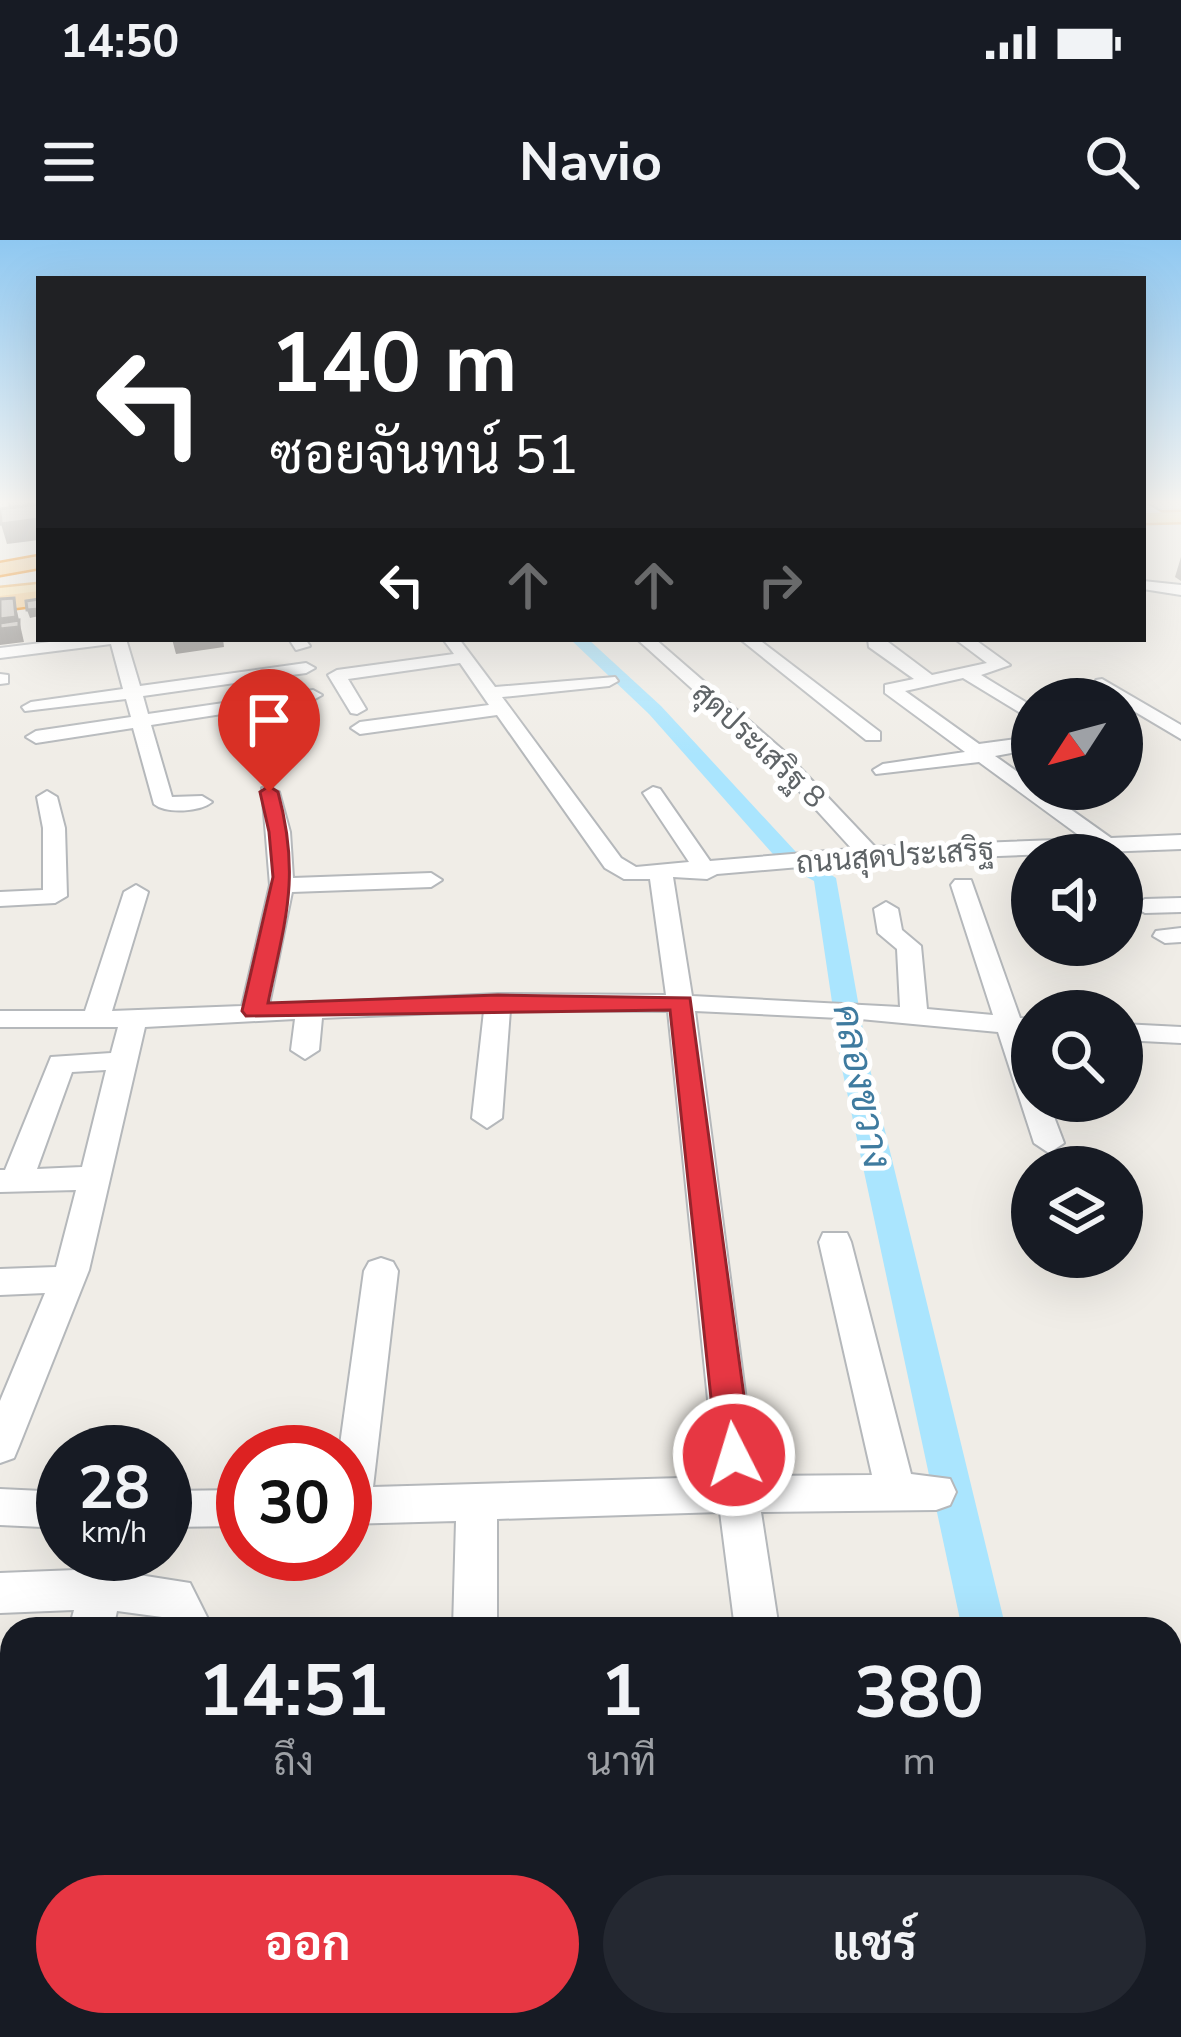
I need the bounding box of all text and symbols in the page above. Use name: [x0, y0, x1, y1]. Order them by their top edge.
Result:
text: 14:50: [60, 12, 179, 73]
text: Navio: [519, 125, 662, 199]
icon: menu: [36, 129, 102, 195]
icon: search: [1079, 129, 1145, 195]
text: 140 m: [270, 306, 518, 421]
icon: left: [72, 324, 228, 480]
text: ซอยจันทน์ 51: [270, 418, 579, 492]
icon: left: [369, 552, 435, 618]
icon: ahead: [495, 552, 561, 618]
icon: ahead: [621, 552, 687, 618]
icon: right: [747, 552, 813, 618]
pin: [218, 669, 320, 792]
street label: สุดประเสริฐ 8: [683, 673, 834, 818]
north arrow: [1011, 678, 1143, 810]
map controls: [1011, 678, 1143, 1278]
icon: arrive: [236, 687, 302, 753]
street label: ถนนสุดประเสริฐ: [795, 829, 995, 884]
button: sound: [1011, 834, 1143, 966]
button: search: [1011, 990, 1143, 1122]
water label: คลองขวาง: [820, 1000, 903, 1173]
button: layers: [1011, 1146, 1143, 1278]
position arrow: [671, 1392, 797, 1518]
speed limit sign: 30: [216, 1425, 372, 1581]
text: 28: [78, 1447, 150, 1529]
text: km/h: [81, 1512, 147, 1553]
text: 14:51: [198, 1642, 389, 1740]
text: 1: [600, 1642, 643, 1740]
text: 380: [854, 1644, 984, 1742]
text: m: [902, 1735, 936, 1788]
text: ถึง: [273, 1736, 314, 1789]
text: นาที: [587, 1736, 656, 1789]
button: ออก: [36, 1875, 579, 2013]
button: แชร์: [603, 1875, 1146, 2013]

